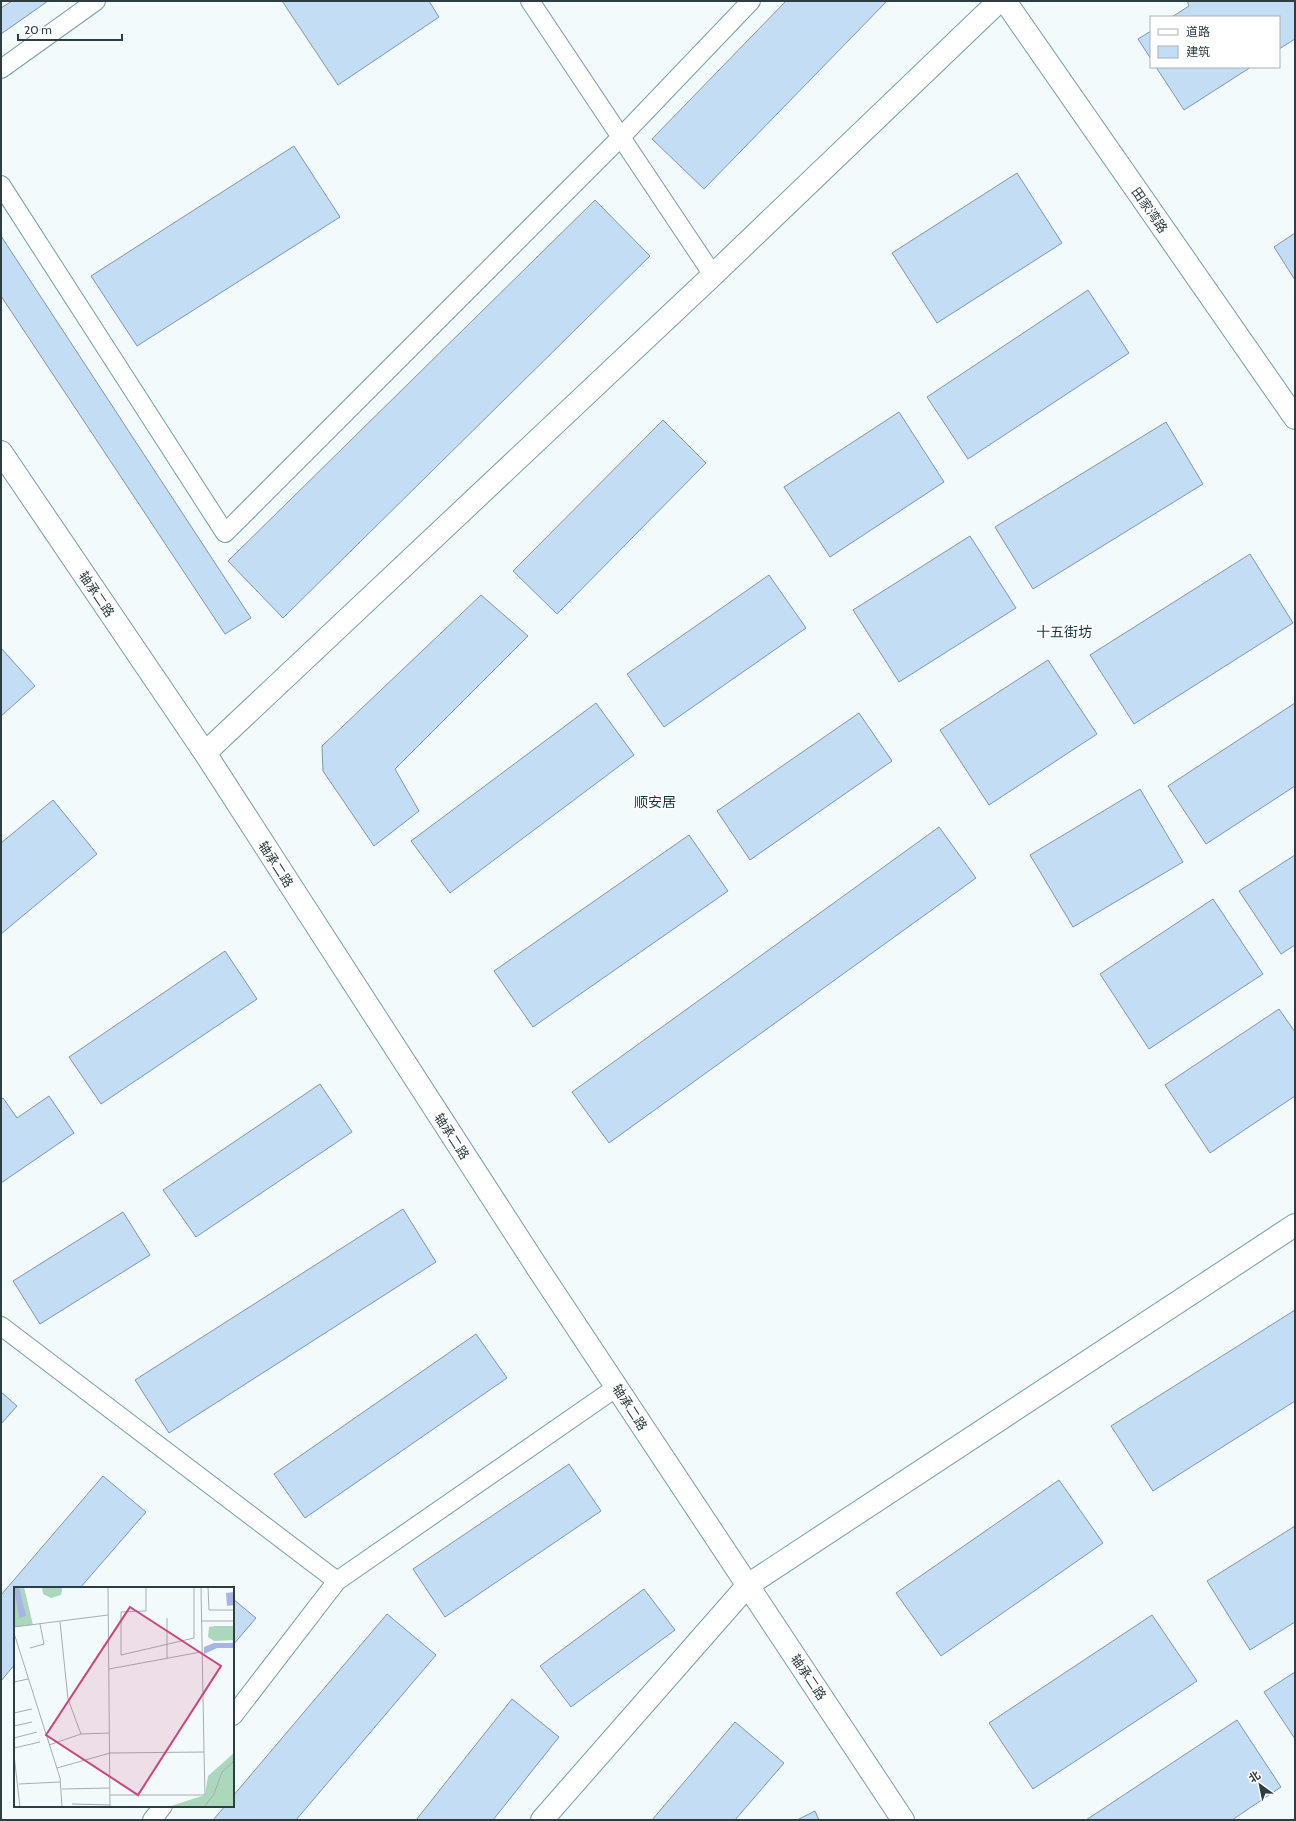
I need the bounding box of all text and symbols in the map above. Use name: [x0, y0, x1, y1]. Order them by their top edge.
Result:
scale bar: [18, 16, 122, 42]
legend: [1150, 16, 1280, 68]
text: 20 m: [24, 22, 52, 37]
text: 道路: [1186, 24, 1210, 39]
text: 建筑: [1186, 44, 1210, 59]
street label: 田家湾路: [1129, 184, 1171, 236]
street label: 轴承二路: [76, 568, 118, 620]
district label: 十五街坊: [1036, 623, 1092, 641]
district label: 顺安居: [634, 793, 676, 811]
street label: 轴承二路: [255, 838, 297, 890]
street label: 轴承二路: [431, 1110, 473, 1162]
street label: 轴承二路: [609, 1381, 651, 1433]
inset map: [14, 1587, 234, 1807]
street label: 轴承二路: [788, 1651, 830, 1703]
north arrow: [1240, 1765, 1280, 1805]
text: 北: [1246, 1768, 1263, 1785]

